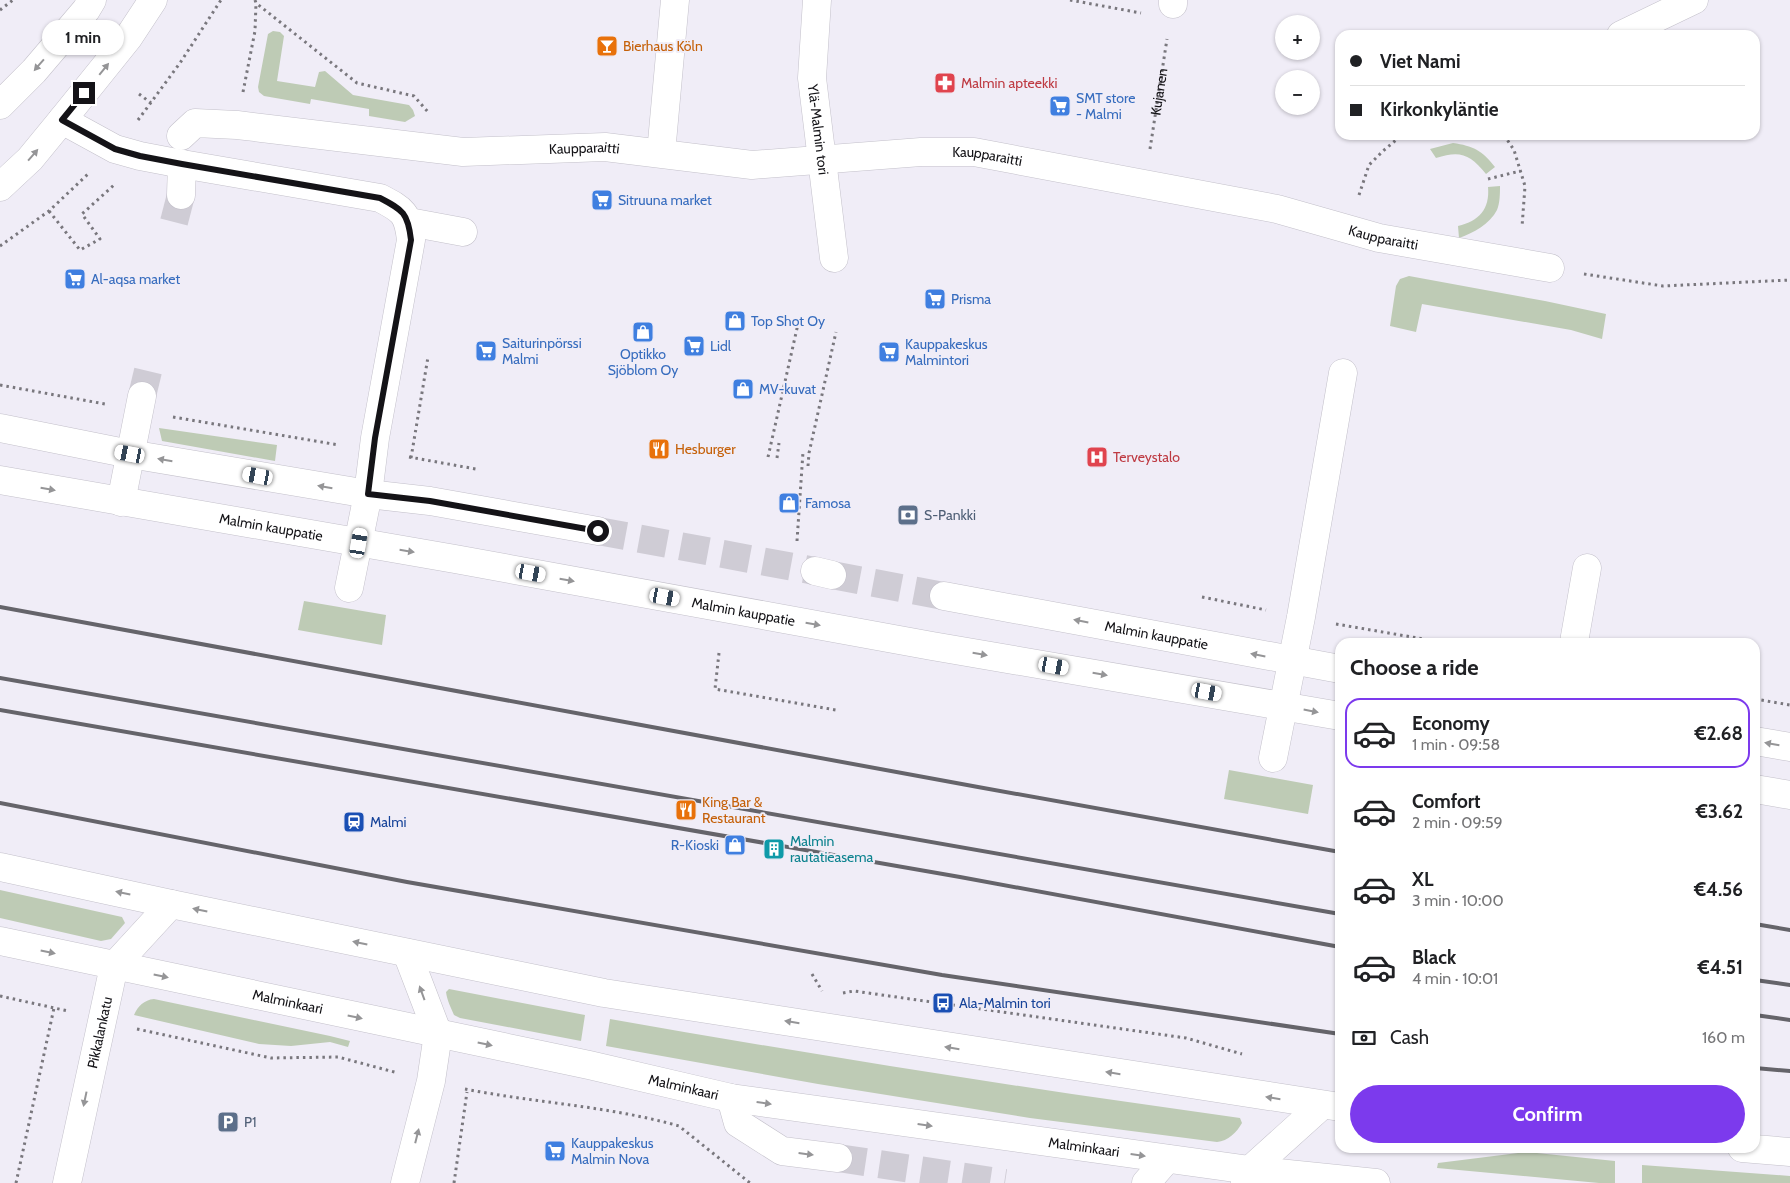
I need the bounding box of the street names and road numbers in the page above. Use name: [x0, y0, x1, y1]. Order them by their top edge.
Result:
street label: Kujanen: [1146, 67, 1171, 117]
street label: Ylä-Malmin tori: [804, 82, 833, 176]
street label: Kaupparaitti: [548, 138, 621, 158]
street label: Kaupparaitti: [952, 143, 1024, 170]
street label: Kaupparaitti: [1347, 221, 1420, 254]
street label: Malmin kauppatie: [218, 509, 324, 545]
street label: Malmin kauppatie: [690, 593, 797, 630]
street label: Malmin kauppatie: [1103, 617, 1210, 654]
street label: Malminkaari: [251, 985, 325, 1018]
street label: Pikkalankatu: [83, 995, 116, 1070]
street label: Malminkaari: [647, 1070, 720, 1104]
street label: Malminkaari: [1047, 1133, 1121, 1161]

